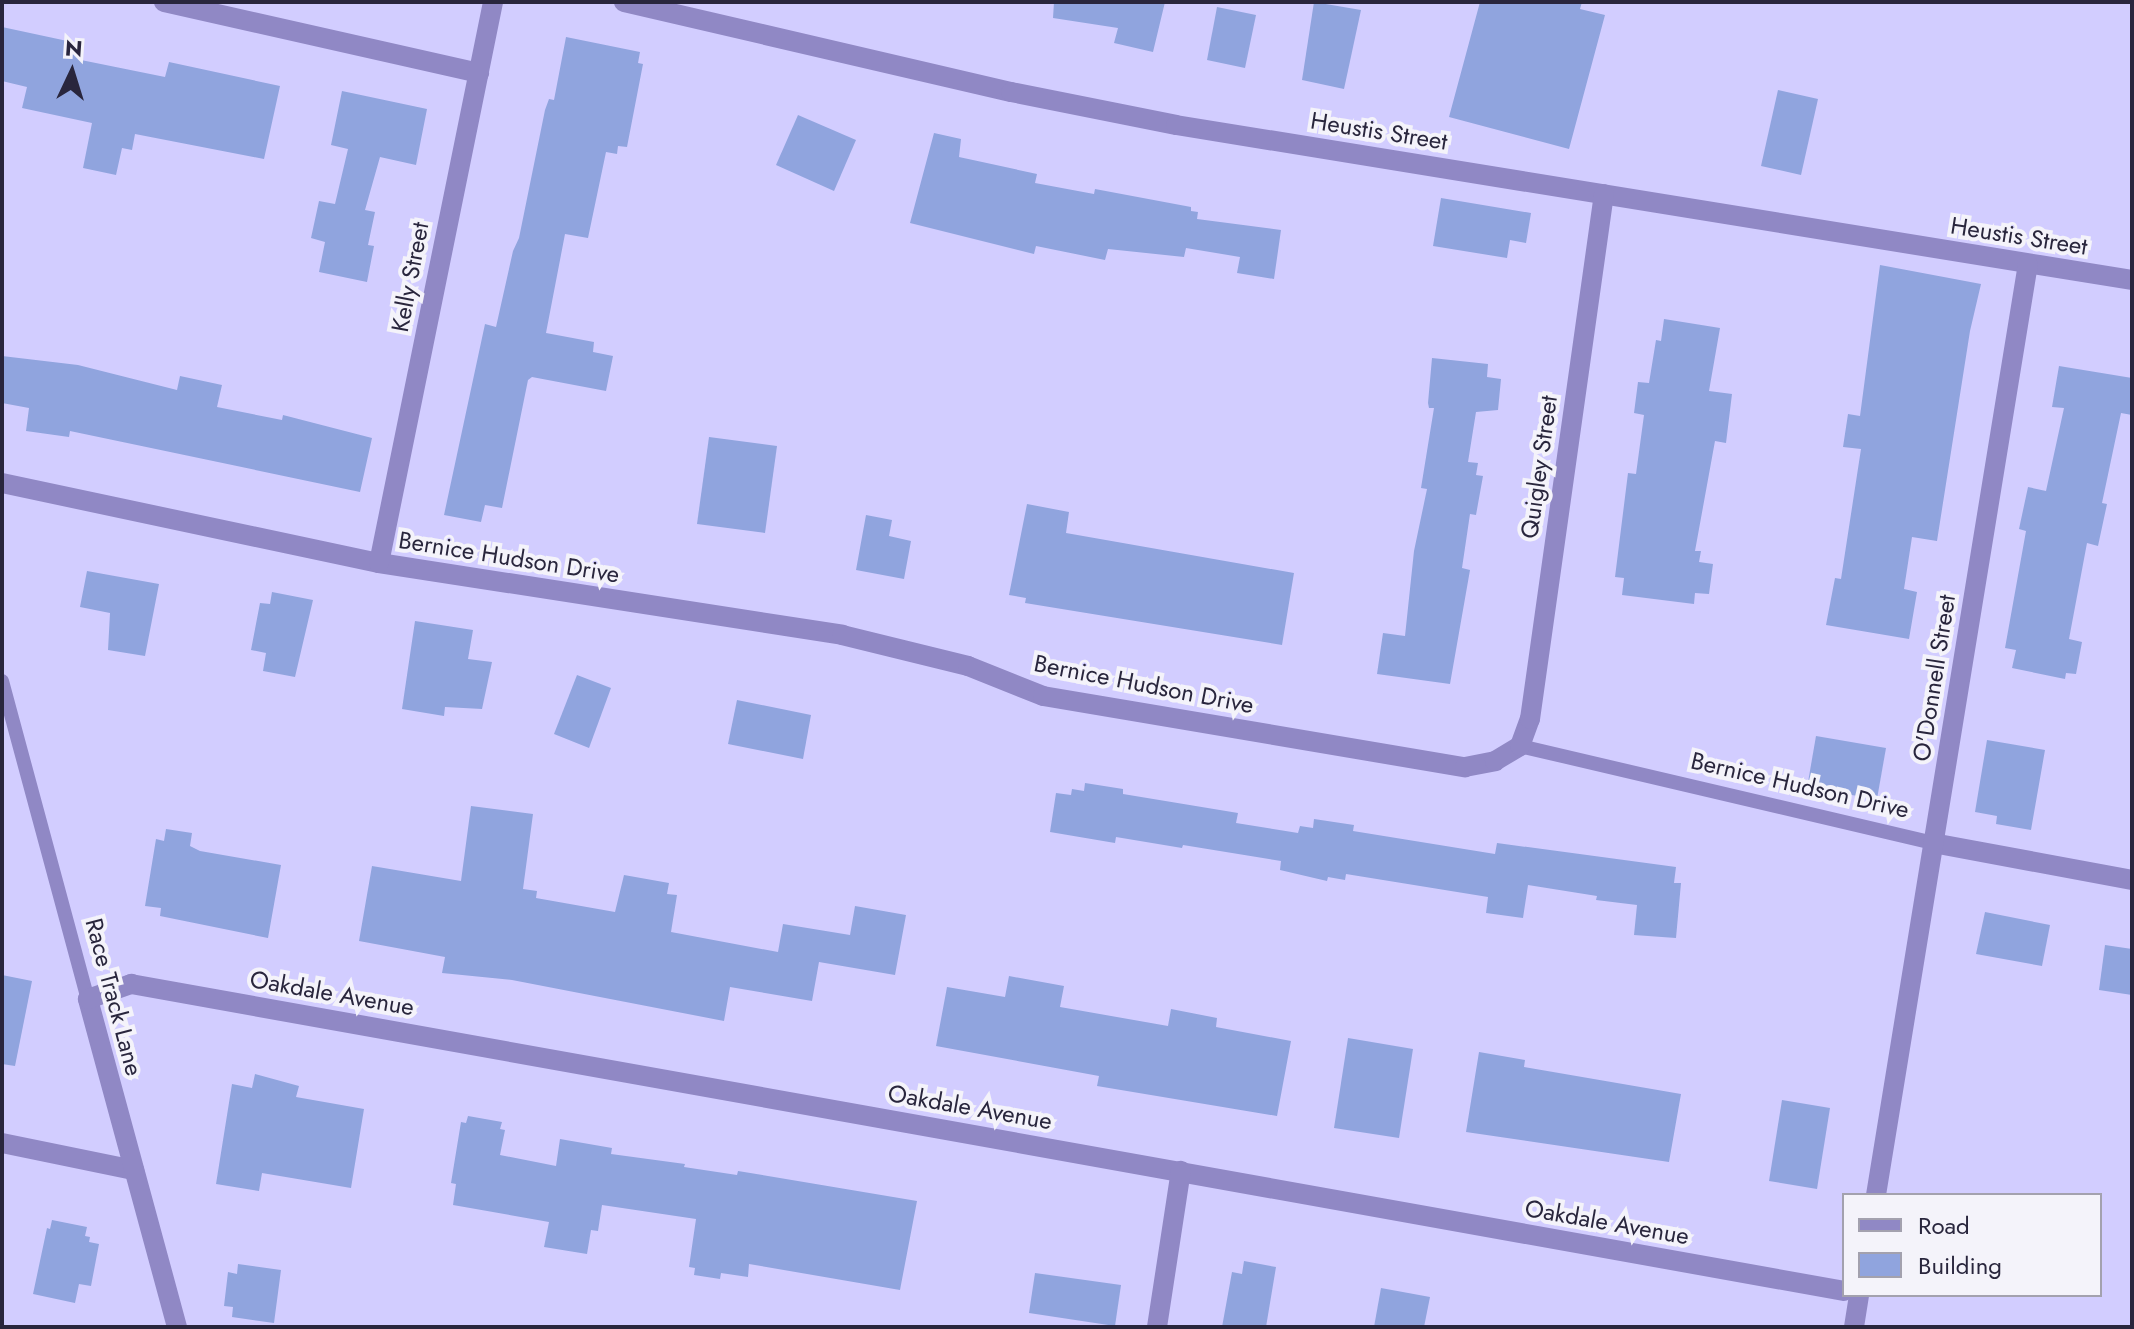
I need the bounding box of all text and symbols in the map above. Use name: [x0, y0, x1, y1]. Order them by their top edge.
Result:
text: N: [64, 31, 84, 65]
north arrow: [32, 32, 112, 112]
street label: Heustis Street: [1309, 106, 1449, 156]
street label: Heustis Street: [1949, 211, 2089, 261]
street label: Kelly Street: [385, 220, 435, 334]
street label: Quigley Street: [1515, 394, 1563, 540]
street label: Bernice Hudson Drive: [397, 525, 621, 589]
street label: O'Donnell Street: [1907, 593, 1961, 763]
street label: Bernice Hudson Drive: [1032, 649, 1256, 719]
street label: Bernice Hudson Drive: [1688, 746, 1912, 824]
street label: Race Track Lane: [79, 915, 149, 1079]
street label: Oakdale Avenue: [248, 964, 416, 1022]
street label: Oakdale Avenue: [886, 1078, 1054, 1136]
street label: Oakdale Avenue: [1523, 1193, 1691, 1251]
legend: [1842, 1193, 2102, 1297]
text: Road: [1918, 1208, 1970, 1243]
text: Building: [1918, 1248, 2002, 1283]

